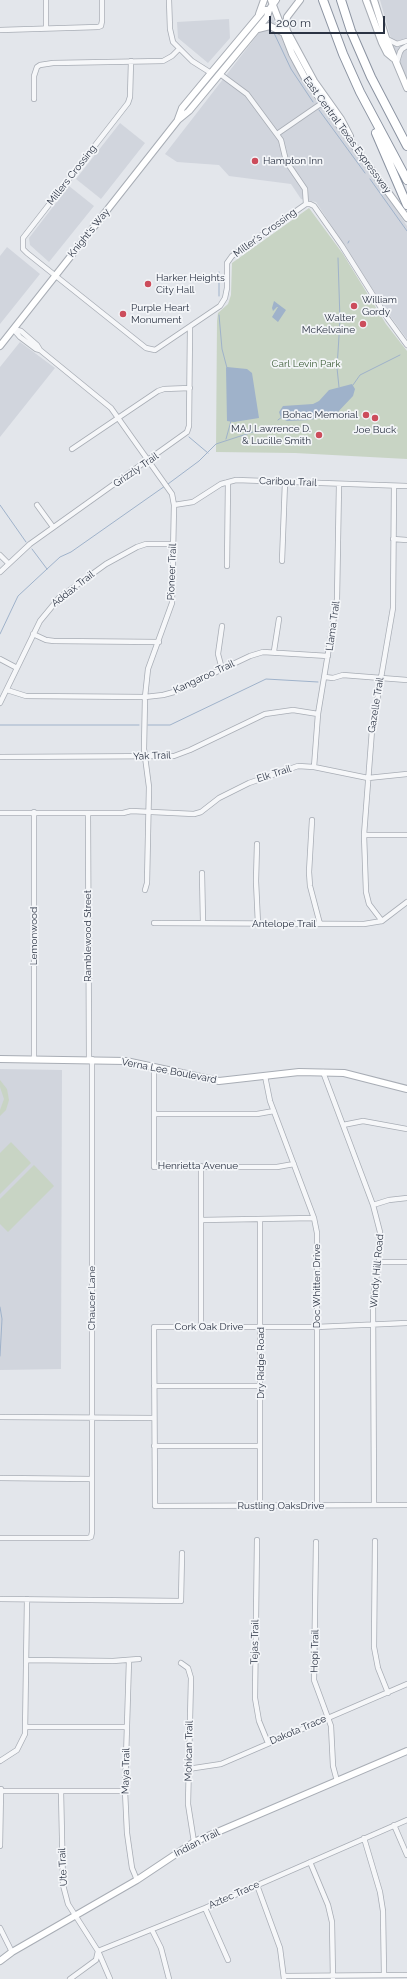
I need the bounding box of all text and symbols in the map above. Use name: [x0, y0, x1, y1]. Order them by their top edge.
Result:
scale bar: [271, 8, 387, 34]
text: 200 m: [276, 16, 311, 30]
street label: East Central Texas Expressway: [301, 74, 393, 196]
street label: Millers Crossing: [45, 142, 99, 208]
place label: Hampton Inn: [263, 155, 323, 167]
marker: Hampton Inn: [250, 156, 260, 166]
street label: Knight's Way: [66, 206, 112, 260]
street label: Miller's Crossing: [231, 206, 299, 260]
place label: Harker Heights City Hall: [156, 272, 225, 296]
marker: Harker Heights City Hall: [143, 279, 153, 289]
place label: William Gordy: [362, 294, 397, 318]
marker: William Gordy: [349, 301, 359, 311]
place label: Purple Heart Monument: [131, 302, 189, 326]
marker: Purple Heart Monument: [118, 309, 128, 319]
place label: Walter McKelvaine: [302, 312, 355, 336]
marker: Walter McKelvaine: [358, 319, 368, 329]
park label: Carl Levin Park: [272, 358, 340, 370]
place label: Bohac Memorial: [283, 409, 358, 421]
marker: Bohac Memorial: [361, 410, 371, 420]
marker: Joe Buck: [370, 413, 380, 423]
place label: MAJ Lawrence D. & Lucille Smith: [231, 423, 311, 446]
place label: Joe Buck: [354, 424, 396, 436]
marker: MAJ Lawrence D. & Lucille Smith: [314, 430, 324, 440]
street label: Grizzly Trail: [111, 450, 161, 490]
street label: Caribou Trail: [259, 475, 317, 489]
street label: Pioneer Trail: [165, 543, 179, 601]
street label: Addax Trail: [49, 569, 97, 609]
street label: Llama Trail: [324, 600, 342, 652]
street label: Kangaroo Trail: [171, 658, 237, 696]
street label: Gazelle Trail: [366, 676, 386, 734]
street label: Yak Trail: [133, 749, 171, 763]
street label: Elk Trail: [255, 763, 293, 785]
street label: Ramblewood Street: [82, 890, 94, 982]
street label: Lemonwood: [28, 907, 40, 965]
street label: Antelope Trail: [252, 918, 316, 930]
street label: Verna Lee Boulevard: [120, 1056, 218, 1086]
street label: Henrietta Avenue: [158, 1160, 238, 1172]
street label: Windy Hill Road: [368, 1234, 386, 1308]
street label: Doc Whitten Drive: [311, 1244, 323, 1328]
street label: Chaucer Lane: [86, 1266, 98, 1330]
street label: Cork Oak Drive: [175, 1321, 243, 1333]
street label: Dry Ridge Road: [255, 1327, 267, 1399]
street label: Rustling OaksDrive: [238, 1500, 324, 1512]
street label: Tejas Trail: [249, 1619, 261, 1665]
street label: Hopi Trail: [309, 1629, 321, 1673]
street label: Dakota Trace: [268, 1713, 328, 1747]
street label: Mohican Trail: [182, 1720, 196, 1782]
street label: Maya Trail: [120, 1748, 132, 1794]
street label: Indian Trail: [172, 1826, 222, 1860]
street label: Ute Trail: [56, 1848, 70, 1886]
street label: Aztec Trace: [207, 1878, 261, 1912]

